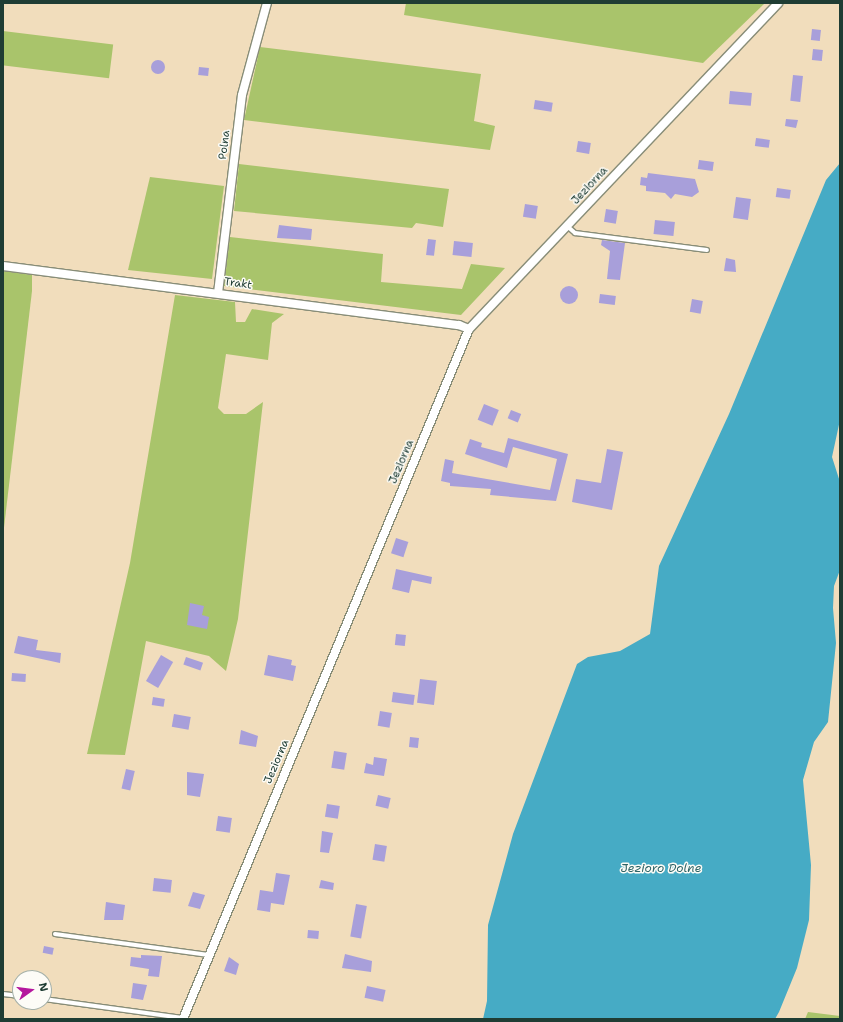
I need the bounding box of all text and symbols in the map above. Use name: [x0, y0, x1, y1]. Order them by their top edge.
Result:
street label: Polna: [217, 130, 233, 160]
street label: Jeziorna: [569, 164, 611, 208]
street label: Trakt: [223, 276, 253, 292]
street label: Jeziorna: [387, 438, 417, 486]
street label: Jeziorna: [262, 738, 292, 786]
water label: Jezioro Dolne: [621, 862, 701, 876]
north arrow: [12, 970, 52, 1010]
text: N: [35, 981, 51, 993]

